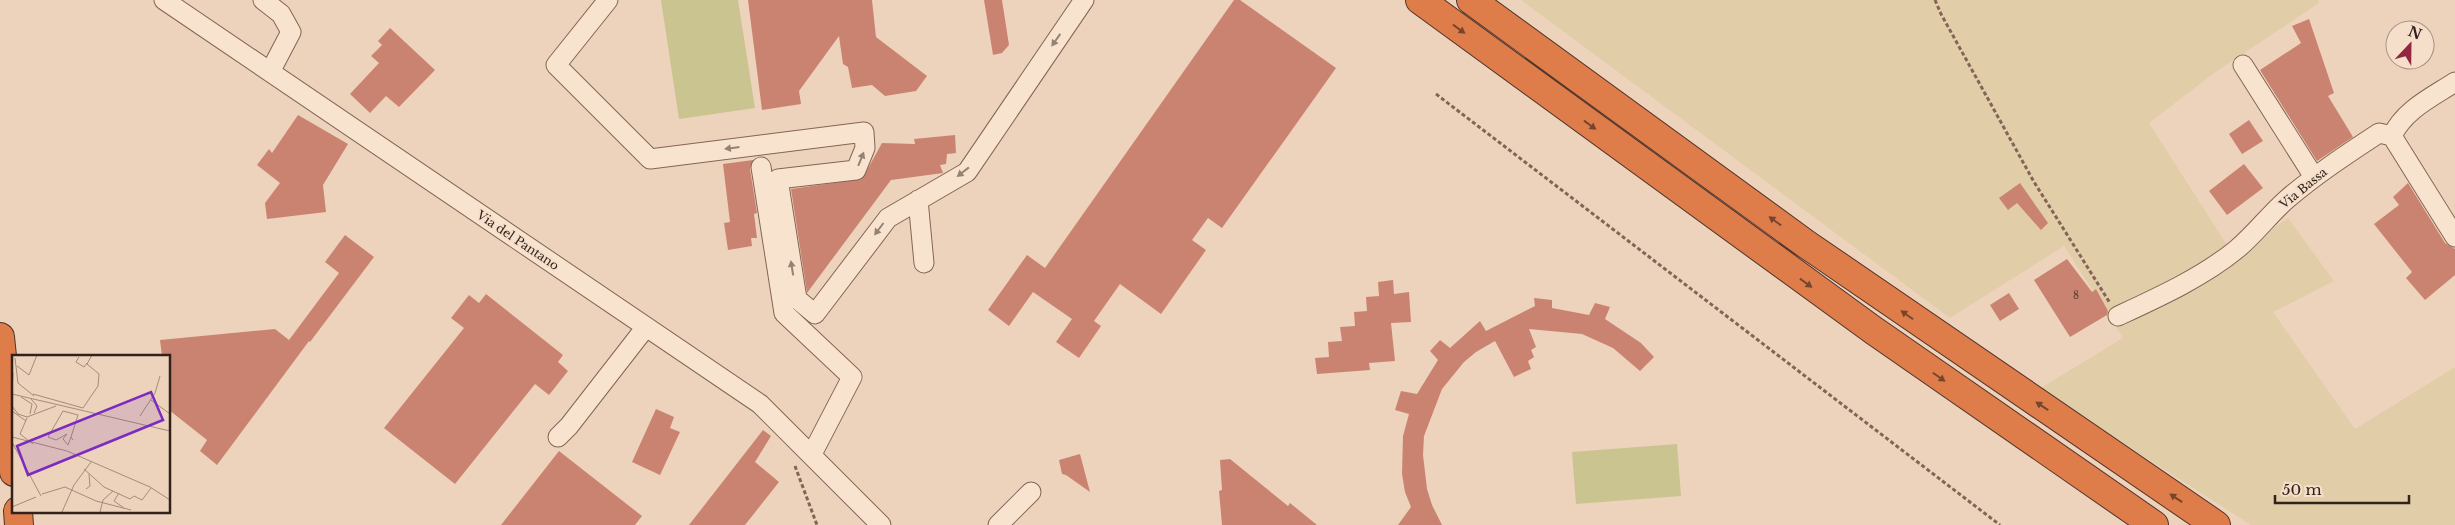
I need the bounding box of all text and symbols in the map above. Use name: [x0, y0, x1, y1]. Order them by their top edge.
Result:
north arrow: [2385, 20, 2435, 70]
text: N: [2405, 22, 2424, 44]
one-way arrow: [1452, 24, 1466, 34]
one-way arrow: [1051, 33, 1061, 47]
one-way arrow: [1583, 120, 1597, 130]
one-way arrow: [723, 144, 739, 152]
one-way arrow: [857, 152, 865, 167]
street label: Via Bassa: [2275, 164, 2330, 212]
one-way arrow: [957, 167, 970, 178]
street label: Via del Pantano: [473, 206, 562, 273]
one-way arrow: [1768, 216, 1781, 226]
one-way arrow: [874, 222, 885, 235]
one-way arrow: [787, 259, 795, 275]
one-way arrow: [1799, 277, 1812, 288]
house number: 8: [2073, 289, 2079, 302]
one-way arrow: [1900, 310, 1914, 320]
inset map: [12, 355, 170, 512]
one-way arrow: [1932, 372, 1946, 382]
one-way arrow: [2035, 401, 2048, 411]
scale bar: [2275, 472, 2409, 504]
text: 50 m: [2282, 480, 2322, 499]
one-way arrow: [2169, 493, 2183, 503]

